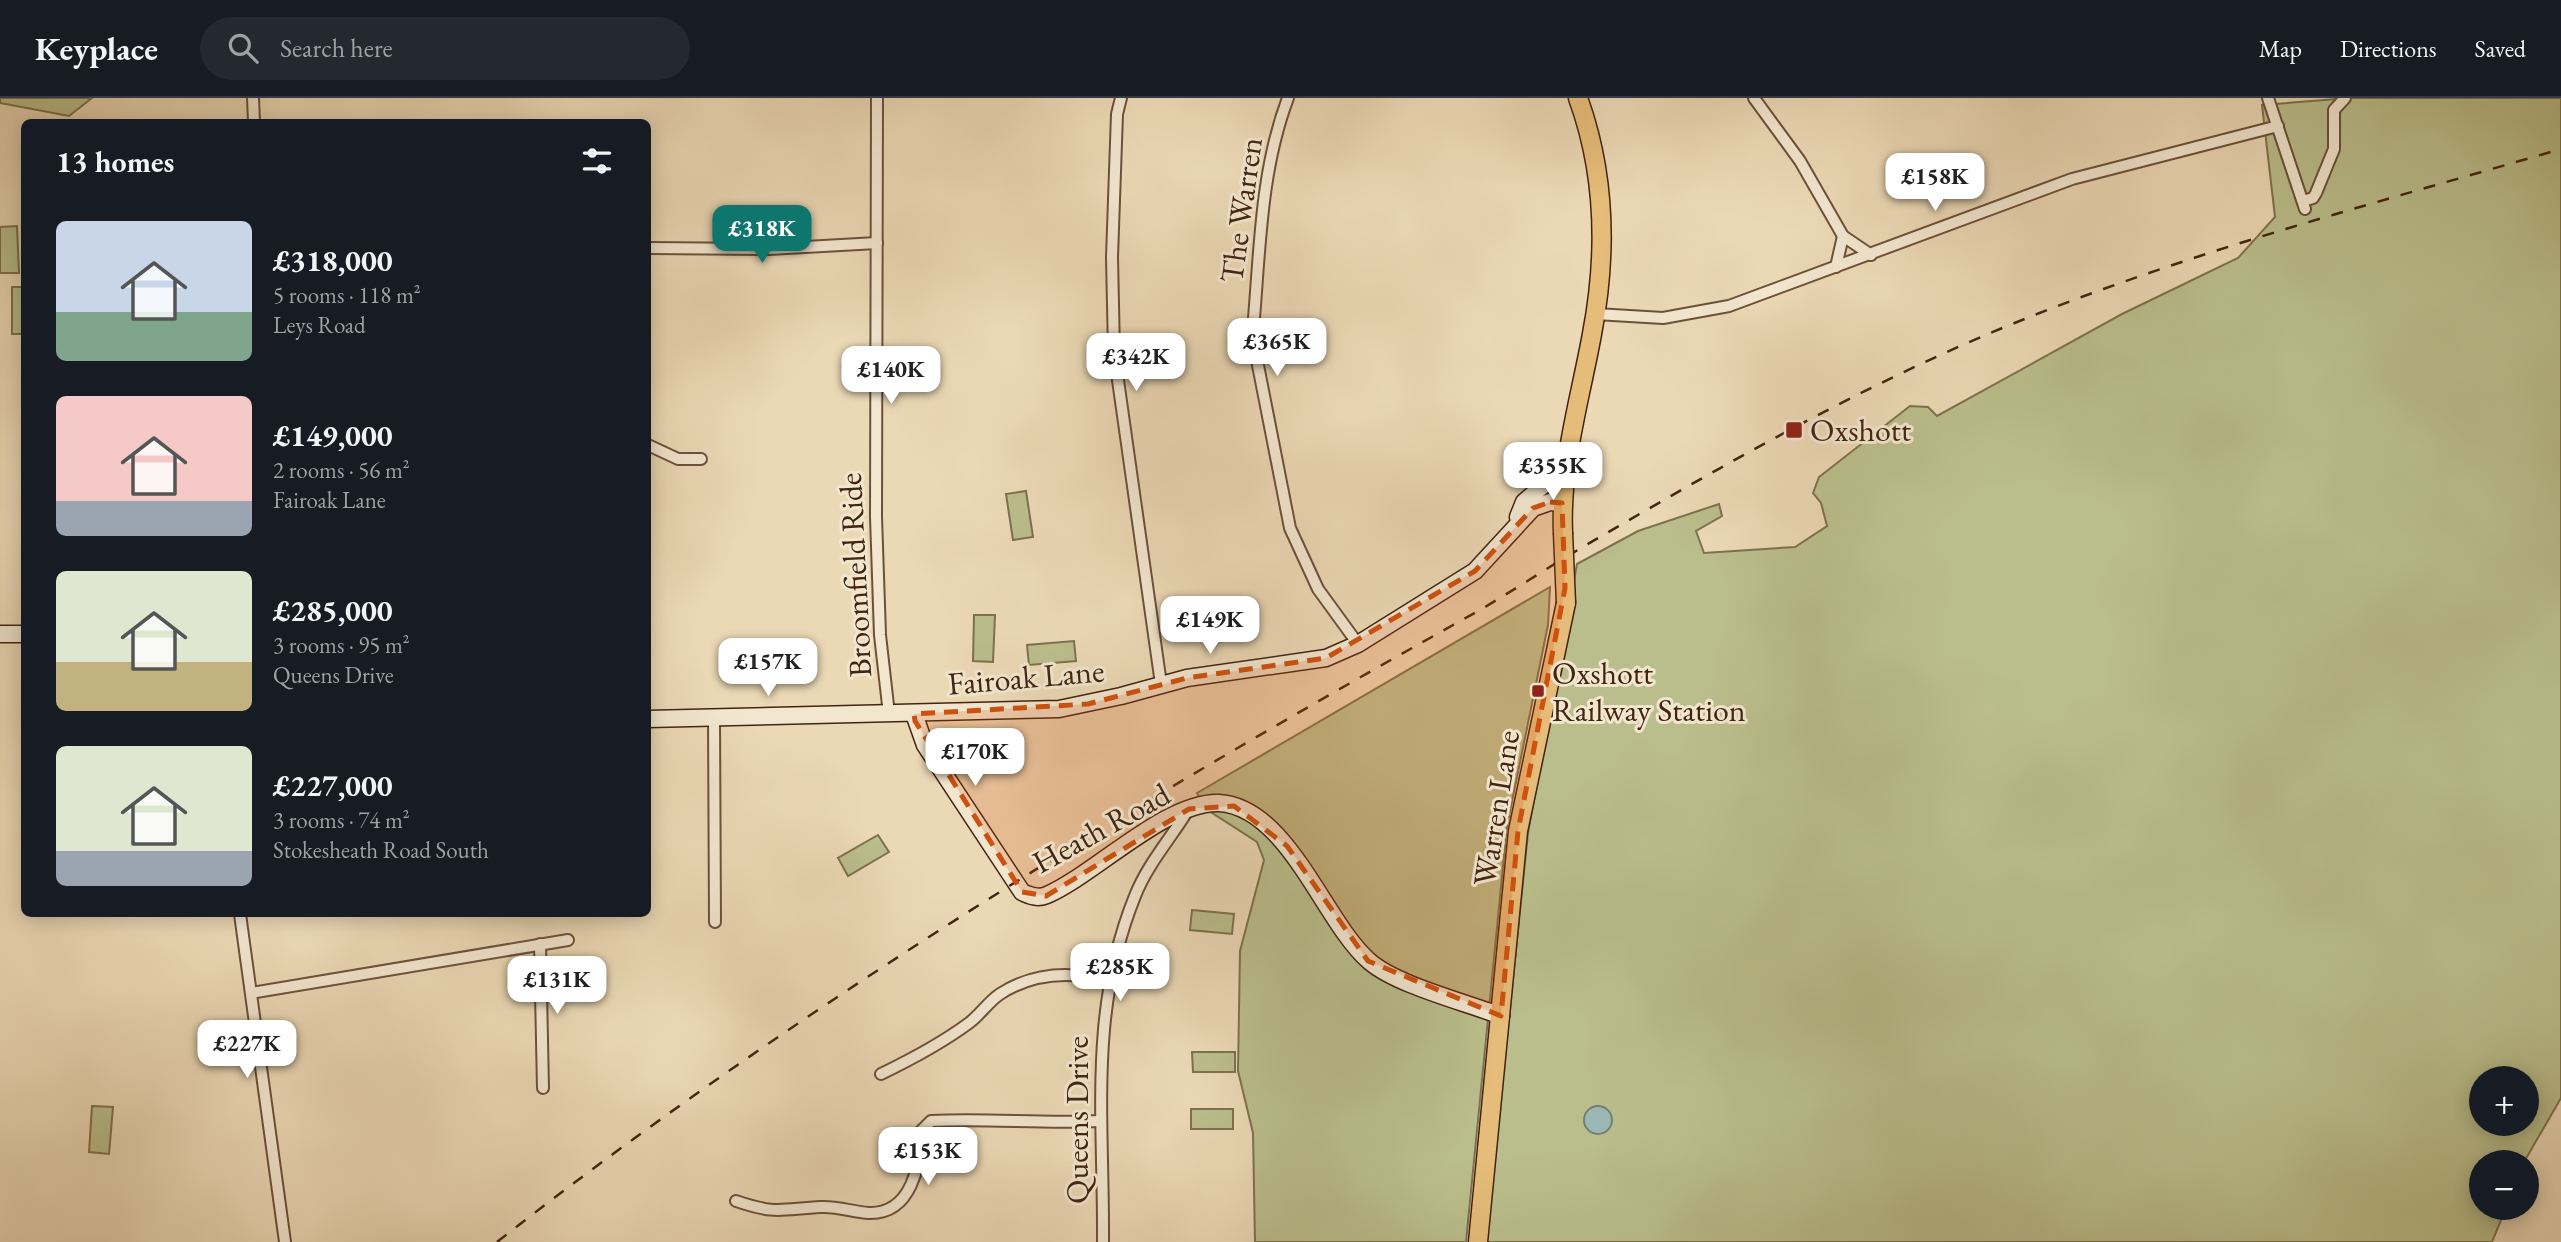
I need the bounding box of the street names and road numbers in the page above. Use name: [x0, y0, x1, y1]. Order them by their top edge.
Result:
street label: The Warren: [1210, 134, 1272, 285]
street label: Broomfield Ride: [829, 472, 881, 678]
street label: Fairoak Lane: [946, 649, 1106, 705]
street label: Warren Lane: [1463, 727, 1529, 889]
street label: Heath Road: [1025, 773, 1178, 883]
street label: Queens Drive: [1056, 1036, 1098, 1204]

